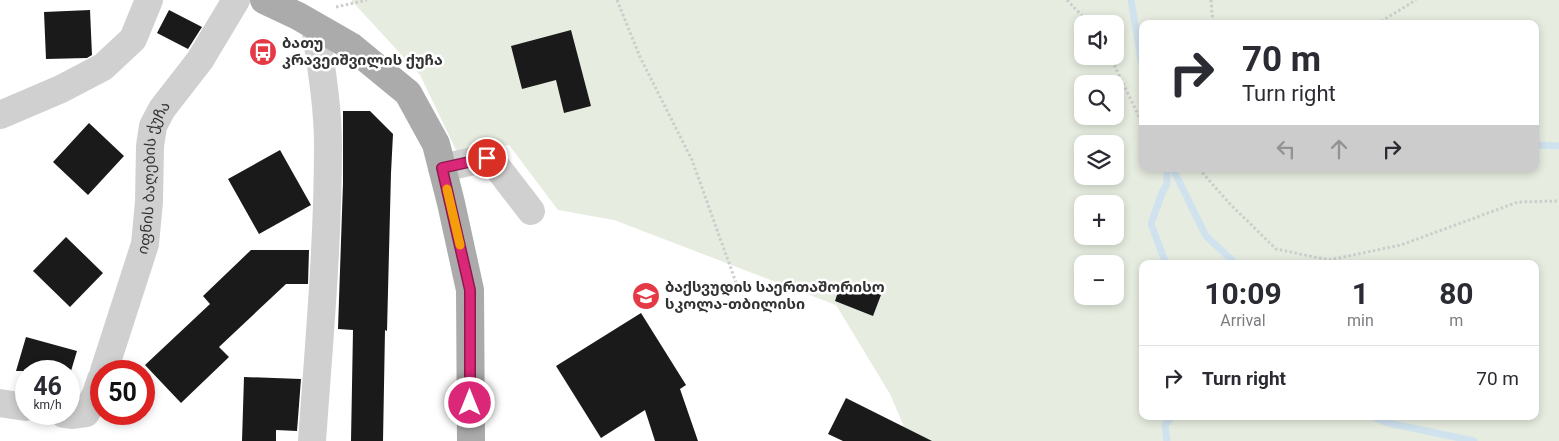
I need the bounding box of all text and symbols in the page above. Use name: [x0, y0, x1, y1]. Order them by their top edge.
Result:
map controls: [1074, 15, 1124, 305]
button: sound: [1074, 15, 1124, 65]
place label: ბათუ კრავეიშვილის ქუჩა: [282, 34, 443, 69]
bus stop icon: ბათუ კრავეიშვილის ქუჩა: [248, 37, 278, 67]
text: 70 m: [1242, 39, 1321, 80]
icon: right: [1159, 40, 1224, 105]
button: search: [1074, 75, 1124, 125]
text: Turn right: [1242, 81, 1336, 106]
street label: იფნის ბაღების ქუჩა: [133, 97, 174, 257]
button: layers: [1074, 135, 1124, 185]
icon: left: [1272, 135, 1300, 163]
icon: ahead: [1325, 135, 1353, 163]
icon: right: [1378, 135, 1406, 163]
pin: [466, 137, 508, 179]
icon: arrive: [473, 144, 501, 172]
button: +: [1074, 195, 1124, 245]
button: −: [1074, 255, 1124, 305]
text: 10:09: [1204, 276, 1282, 311]
text: 1: [1352, 276, 1369, 311]
text: 80: [1439, 276, 1474, 311]
place label: ბაქსვუდის საერთაშორისო სკოლა-თბილისი: [665, 278, 885, 313]
school or university icon: ბაქსვუდის საერთაშორისო სკოლა-თბილისი: [631, 281, 661, 311]
text: Arrival: [1220, 311, 1266, 330]
text: min: [1347, 311, 1374, 330]
text: m: [1449, 311, 1463, 330]
speed limit sign: 50: [90, 360, 155, 425]
icon: right: [1159, 364, 1187, 392]
text: Turn right: [1202, 367, 1286, 390]
text: 70 m: [1476, 367, 1519, 390]
text: 46: [33, 372, 62, 401]
position arrow: [443, 376, 495, 428]
text: km/h: [33, 398, 62, 412]

